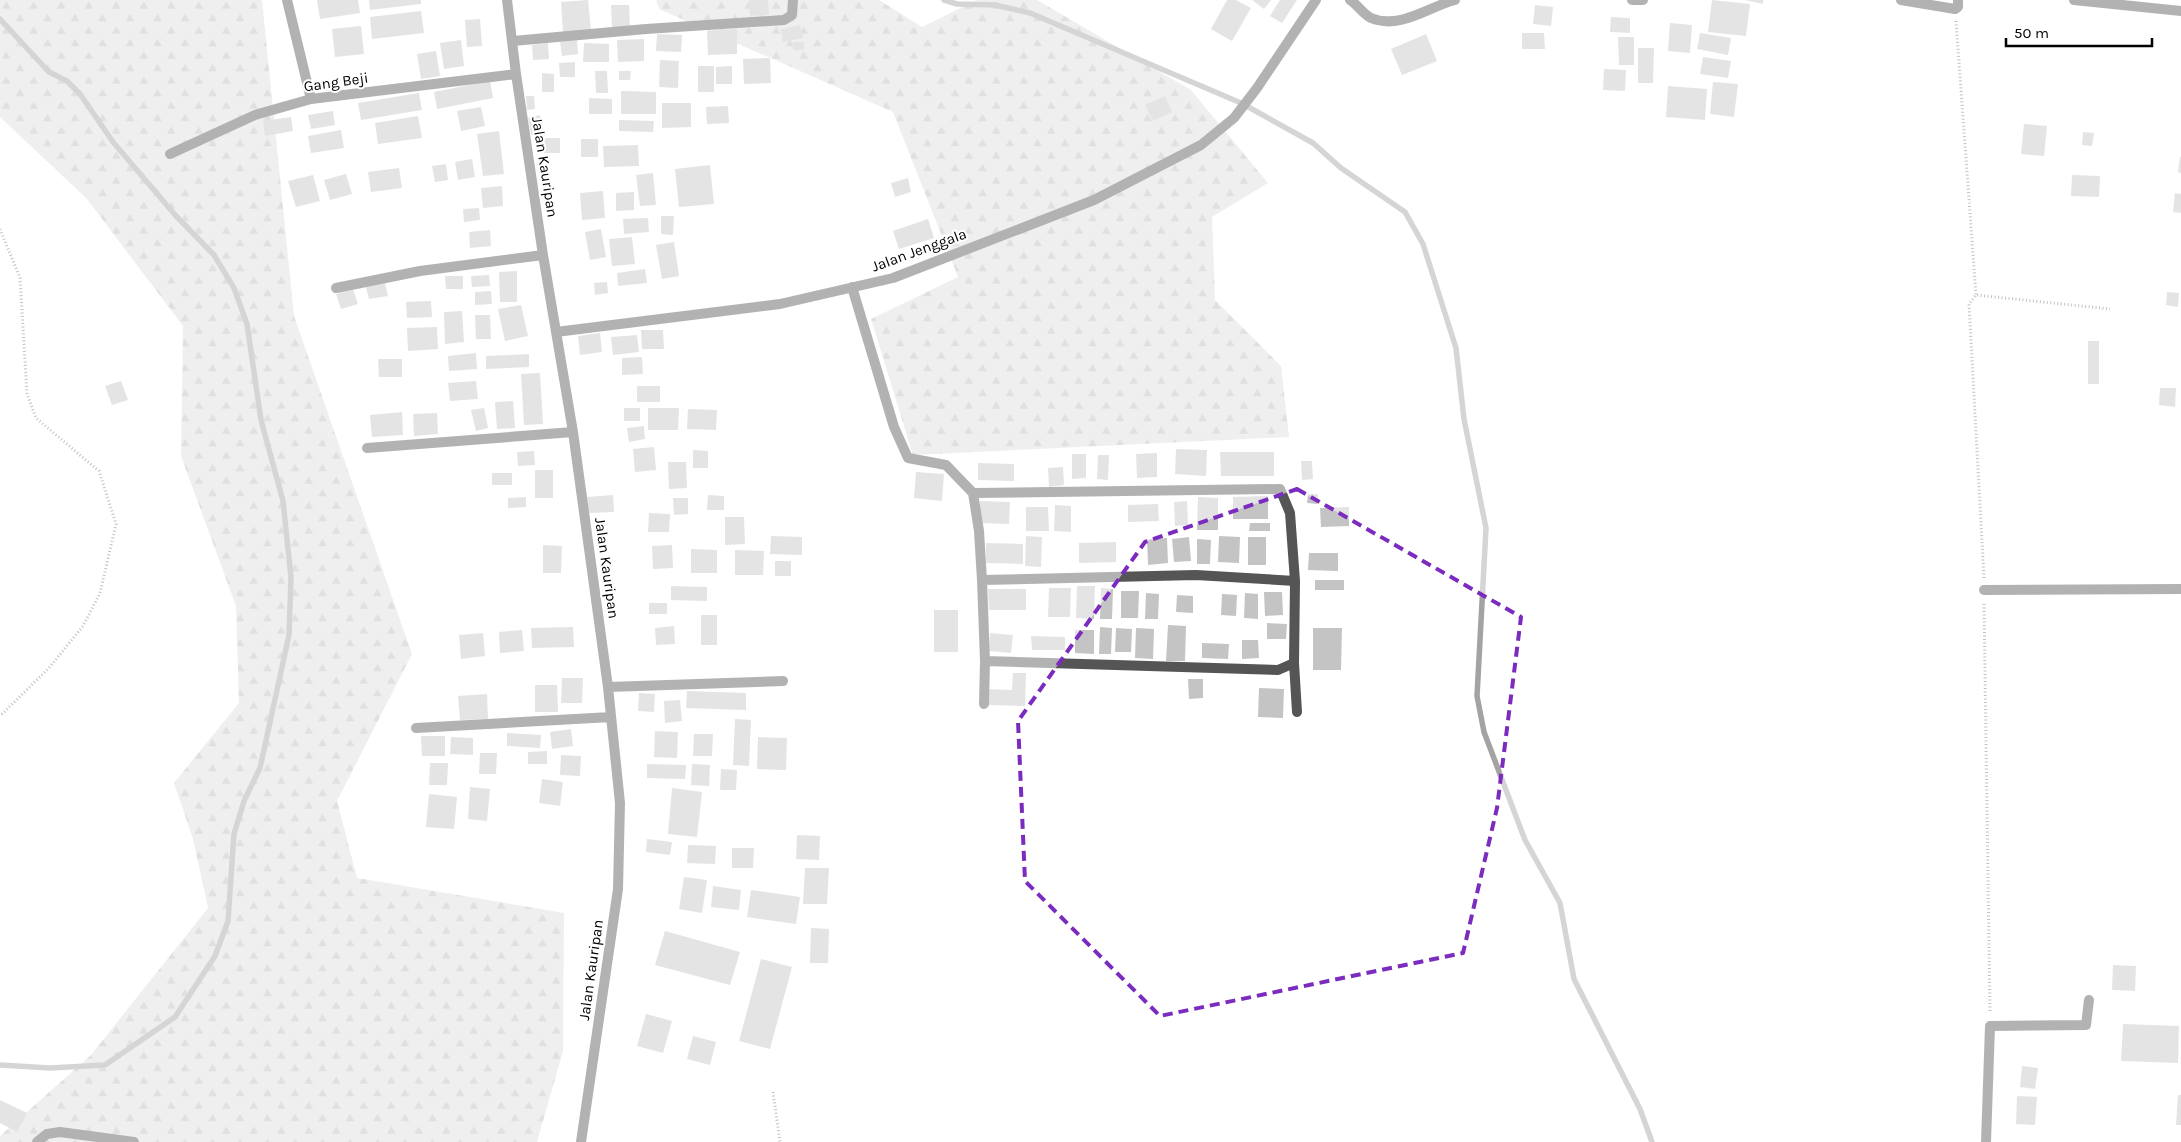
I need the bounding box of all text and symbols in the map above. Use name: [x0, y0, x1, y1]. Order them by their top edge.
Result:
scale bar: [2006, 15, 2152, 47]
text: 50 m: [2014, 24, 2049, 42]
street label: Gang Beji: [302, 69, 370, 95]
street label: Jalan Kauripan: [528, 115, 562, 219]
street label: Jalan Jenggala: [869, 224, 969, 276]
street label: Jalan Kauripan: [591, 516, 623, 620]
street label: Jalan Kauripan: [575, 918, 607, 1022]

